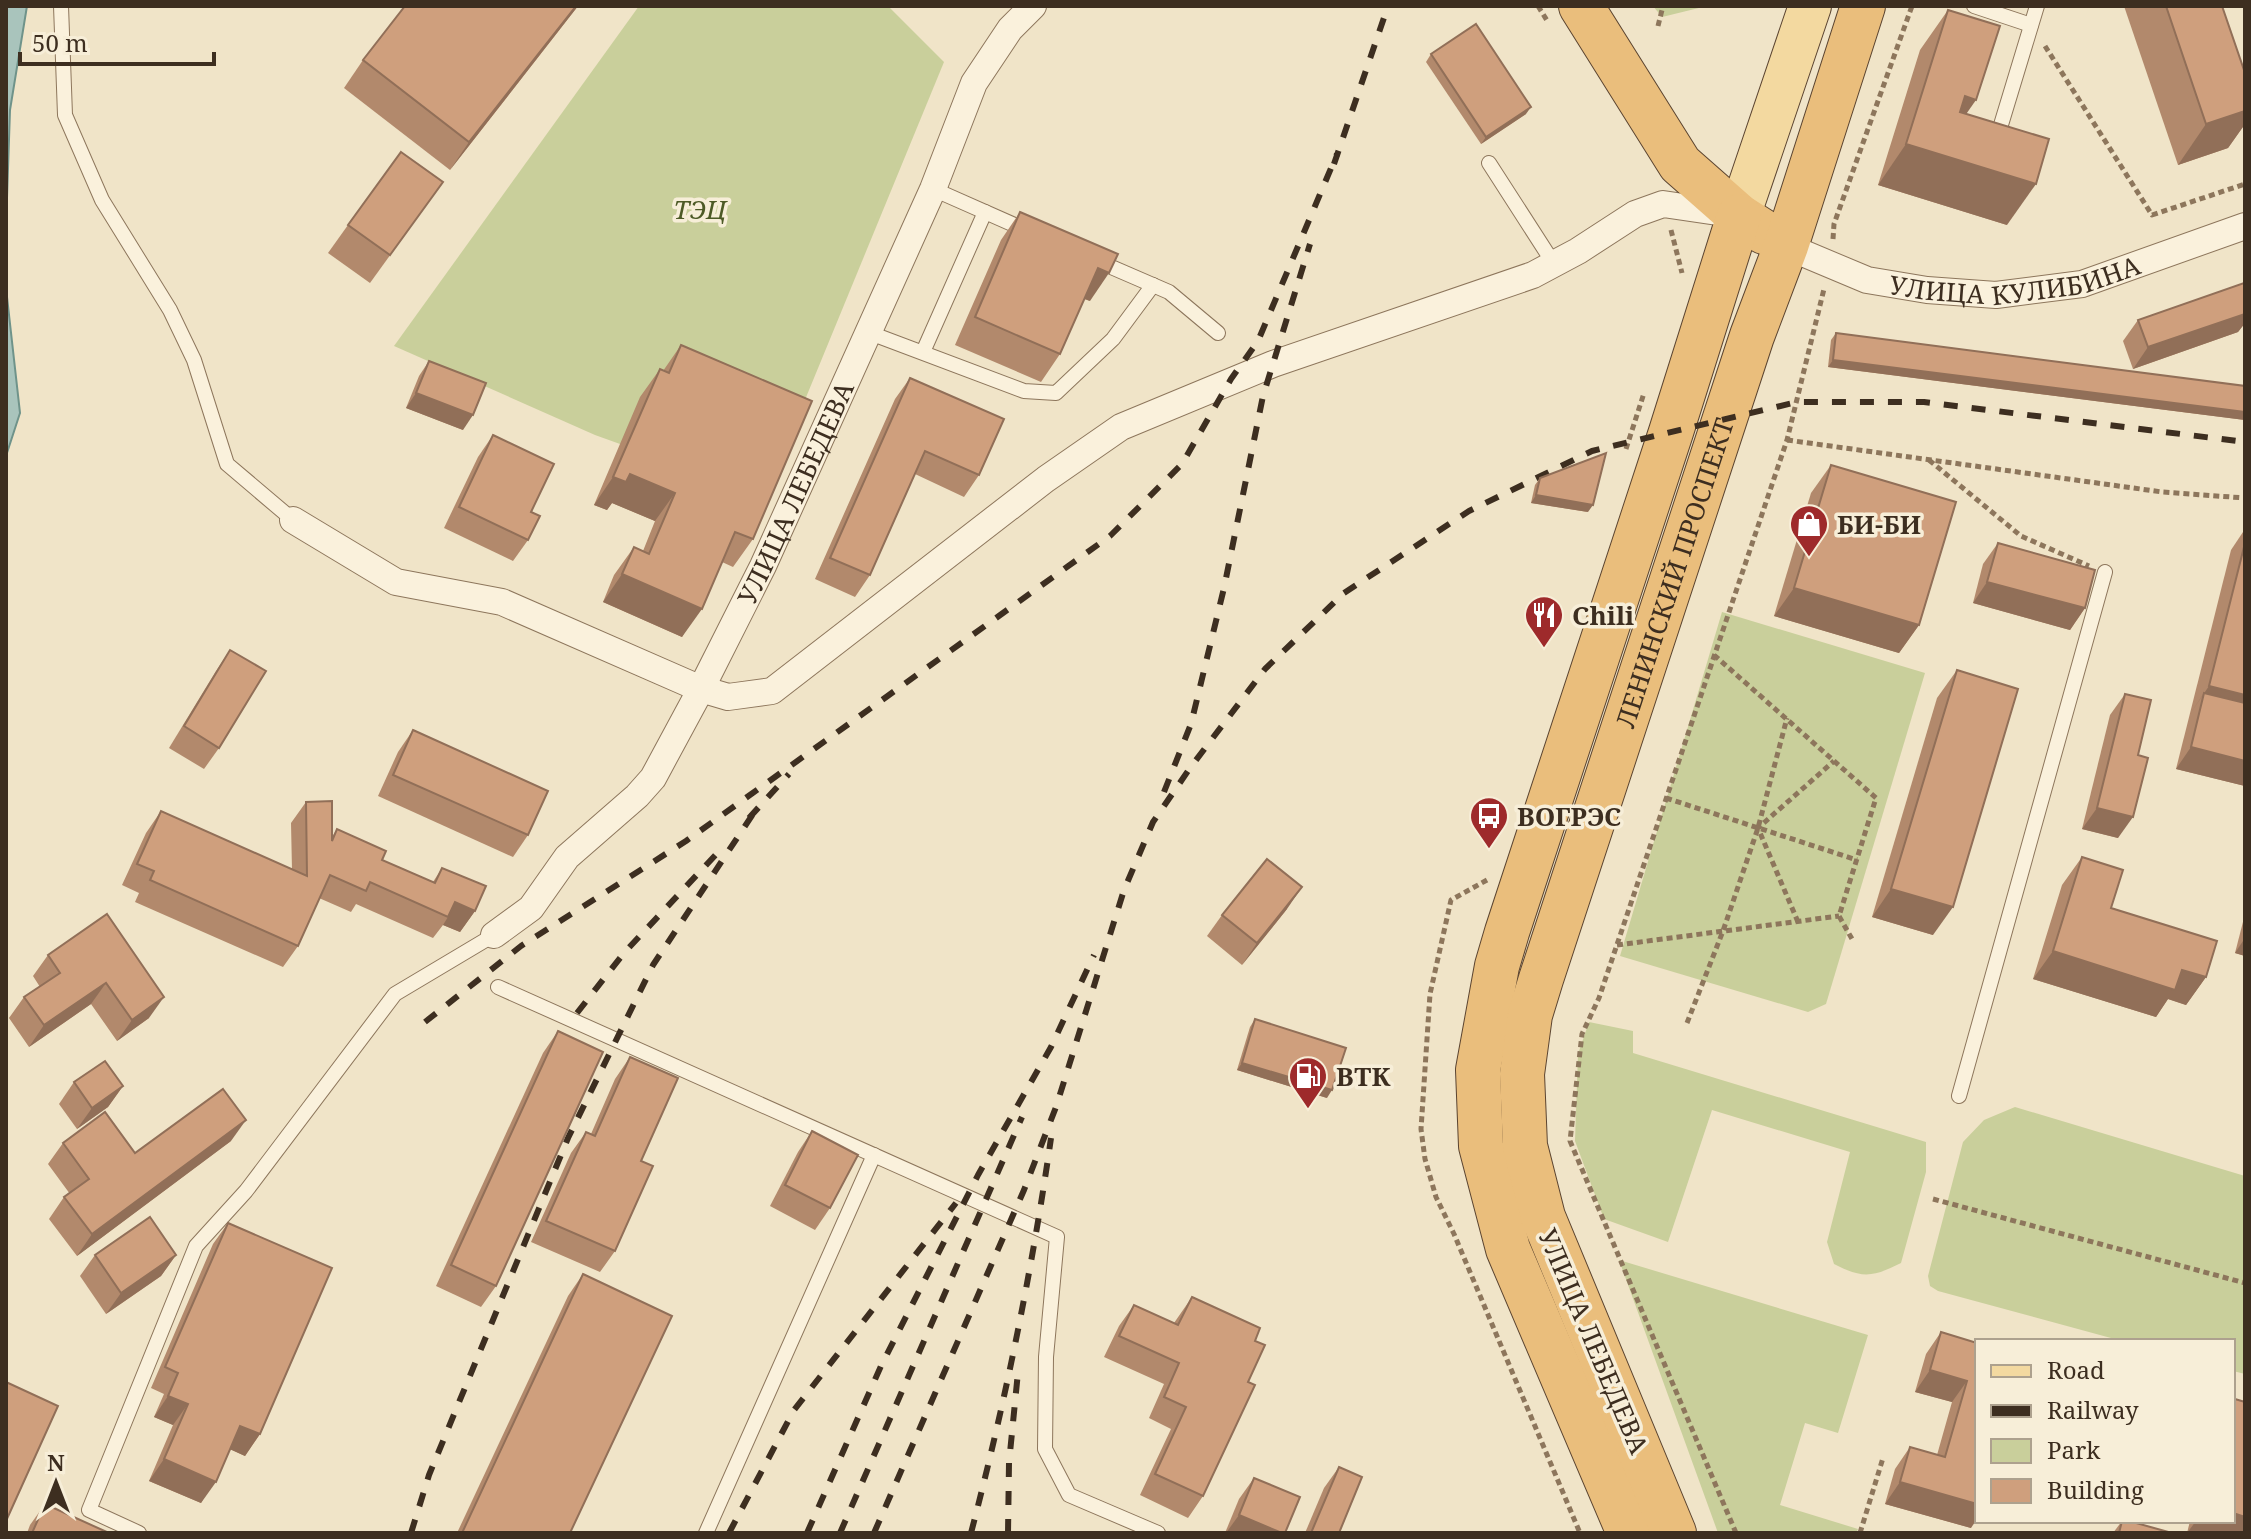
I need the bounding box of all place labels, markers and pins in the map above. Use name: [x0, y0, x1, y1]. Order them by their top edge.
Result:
shop icon: БИ-БИ: [1788, 503, 1830, 558]
place label: БИ-БИ: [1837, 506, 1921, 542]
restaurant icon: Chili: [1523, 594, 1565, 649]
place label: Chili: [1572, 597, 1634, 633]
bus stop icon: ВОГРЭС: [1468, 795, 1510, 850]
place label: ВОГРЭС: [1517, 798, 1621, 834]
fuel station icon: ВТК: [1287, 1055, 1329, 1110]
place label: ВТК: [1336, 1058, 1390, 1094]

